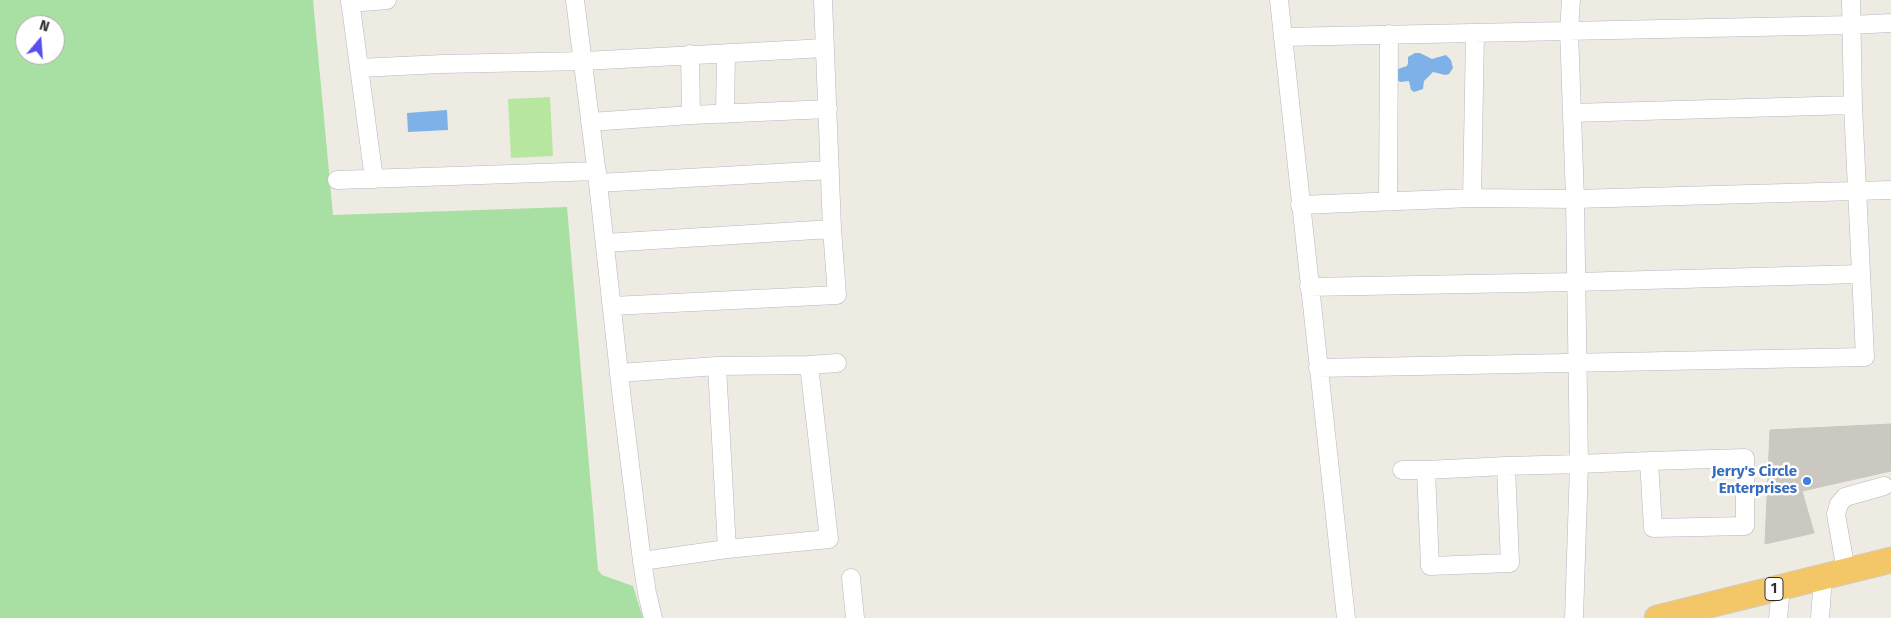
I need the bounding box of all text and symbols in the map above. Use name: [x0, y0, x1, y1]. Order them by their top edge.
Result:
north arrow: [15, 15, 65, 65]
text: N: [37, 17, 52, 36]
place label: Jerry's Circle Enterprises: [1712, 463, 1797, 498]
marker: Jerry's Circle Enterprises: [1801, 475, 1813, 487]
road number: 1: [1765, 578, 1783, 600]

